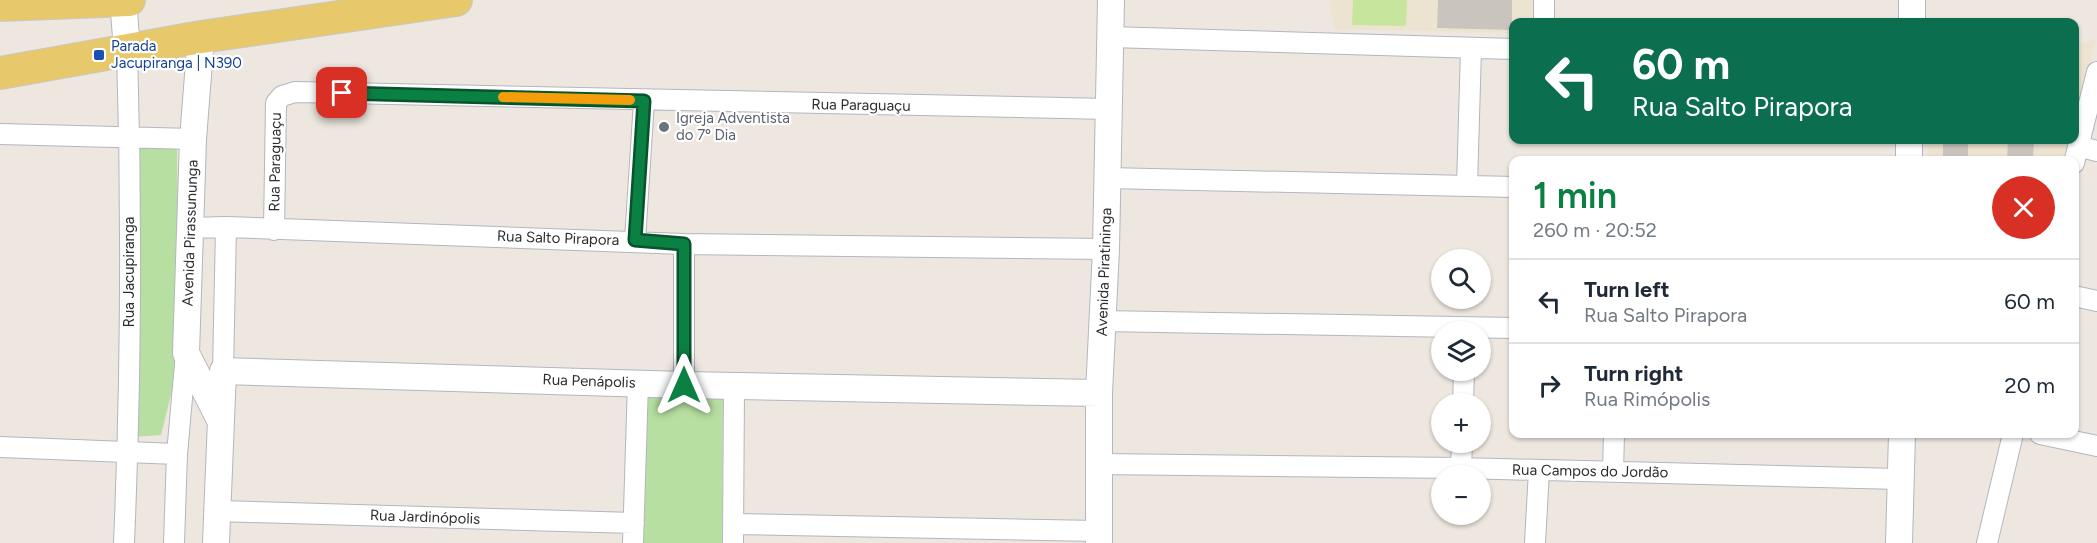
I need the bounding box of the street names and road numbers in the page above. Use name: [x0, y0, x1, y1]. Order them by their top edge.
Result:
street label: Rua Paraguaçu: [811, 95, 911, 115]
street label: Rua Paraguaçu: [265, 112, 285, 212]
street label: Avenida Pirassununga: [178, 159, 202, 307]
street label: Avenida Piratininga: [1093, 207, 1115, 337]
street label: Rua Jacupiranga: [120, 217, 138, 327]
street label: Rua Salto Pirapora: [496, 227, 620, 249]
street label: Rua Penápolis: [542, 370, 636, 392]
street label: Rua Campos do Jordão: [1512, 461, 1669, 481]
street label: Rua Jardinópolis: [370, 506, 480, 528]

